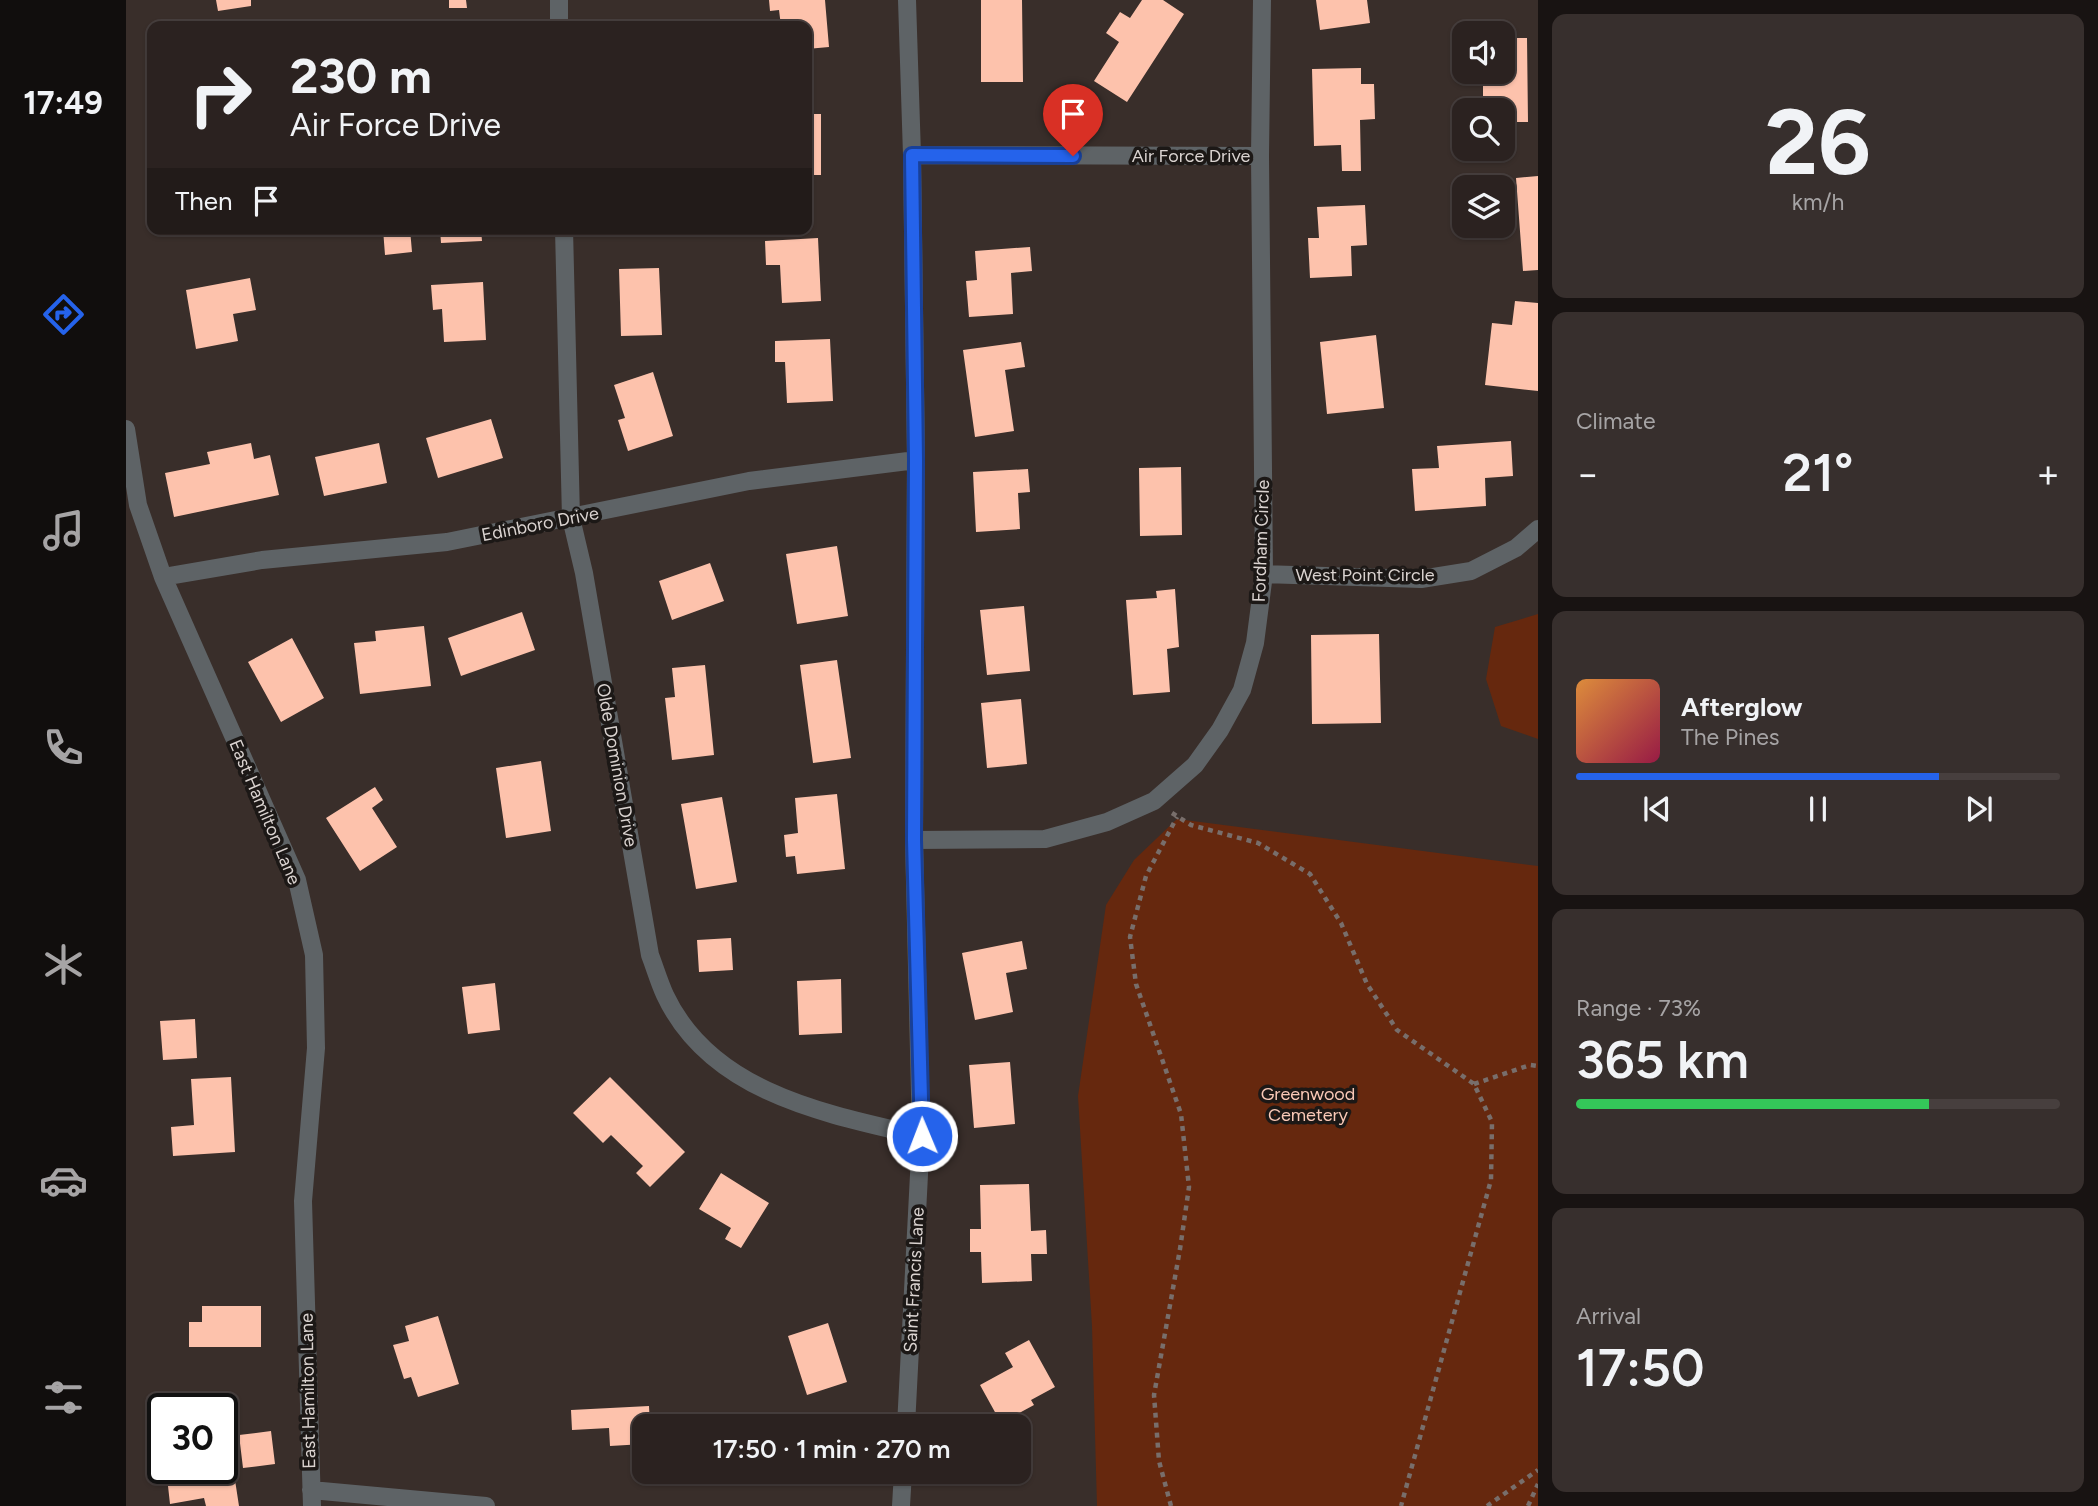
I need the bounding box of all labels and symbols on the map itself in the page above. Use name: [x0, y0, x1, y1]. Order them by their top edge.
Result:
pin: [1043, 84, 1103, 156]
street label: Air Force Drive: [1132, 145, 1251, 167]
street label: Fordham Circle: [1248, 479, 1274, 603]
street label: Edinboro Drive: [479, 502, 601, 546]
street label: West Point Circle: [1296, 564, 1435, 586]
street label: Olde Dominion Drive: [592, 681, 642, 849]
street label: East Hamilton Lane: [224, 736, 306, 888]
park label: Greenwood Cemetery: [1261, 1083, 1355, 1126]
position arrow: [885, 1099, 959, 1173]
street label: Saint Francis Lane: [899, 1206, 929, 1353]
street label: East Hamilton Lane: [296, 1313, 320, 1469]
speed limit sign: 30: [147, 1393, 238, 1484]

